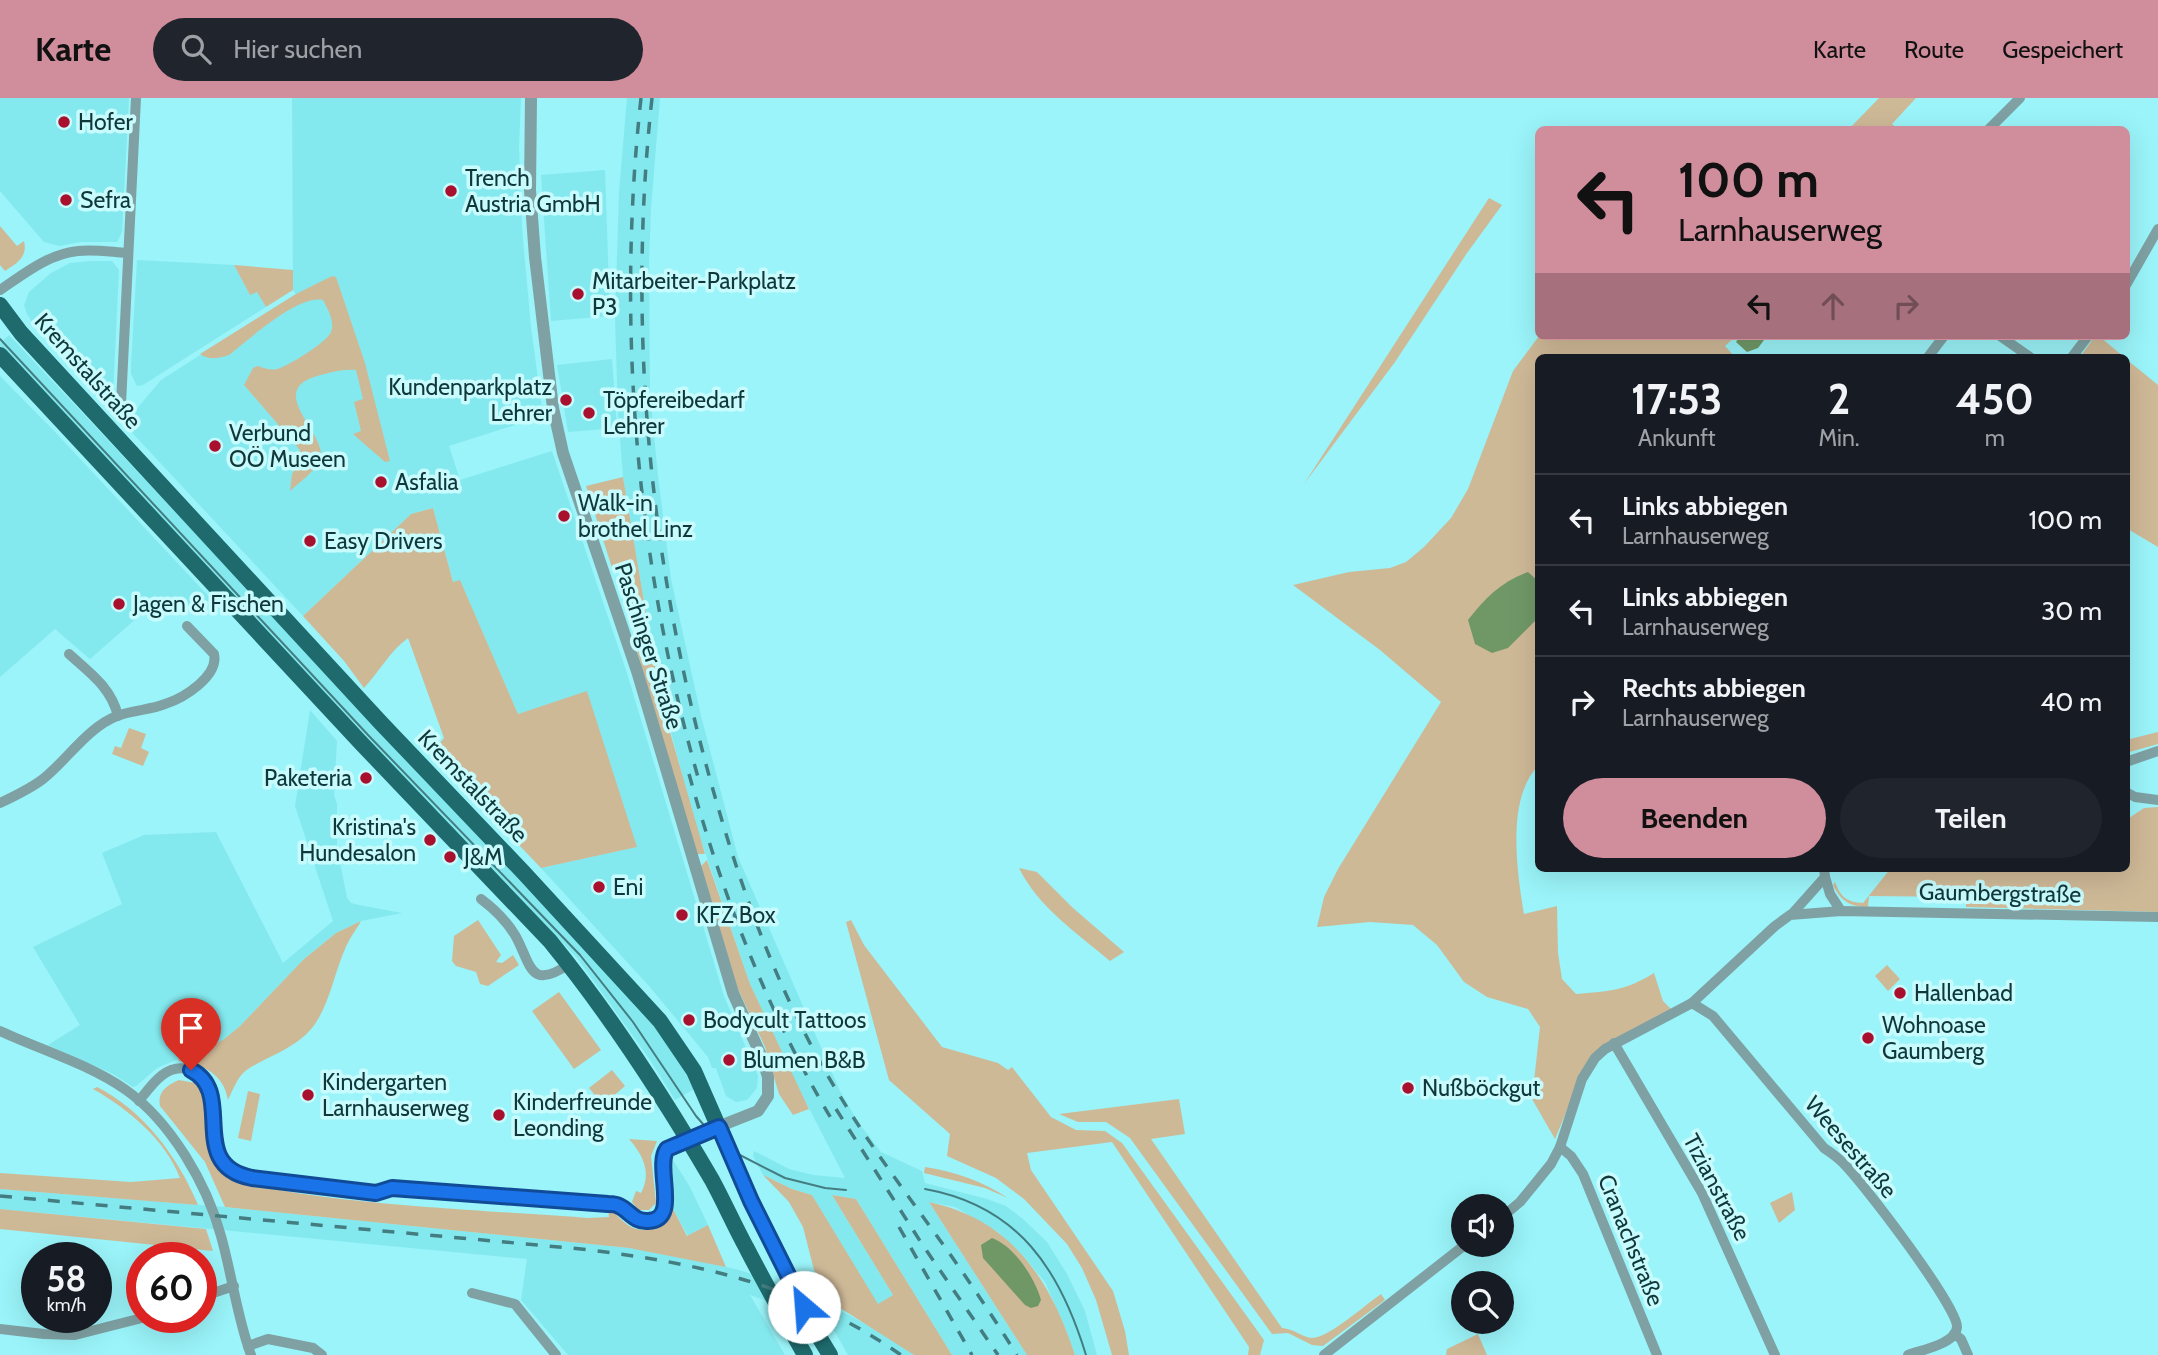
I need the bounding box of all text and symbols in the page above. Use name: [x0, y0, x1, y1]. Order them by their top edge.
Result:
search box: [153, 18, 643, 81]
text: Karte: [35, 29, 111, 69]
icon: search: [177, 30, 215, 68]
text: Hier suchen: [233, 33, 362, 65]
text: Karte: [1813, 35, 1866, 64]
text: Route: [1904, 35, 1964, 64]
text: Gespeichert: [2002, 35, 2123, 64]
place label: Hofer: [78, 108, 134, 136]
marker: Hofer: [56, 114, 72, 130]
text: 100 m: [1678, 150, 1819, 209]
icon: left: [1563, 154, 1654, 245]
place label: Trench Austria GmbH: [465, 164, 601, 218]
marker: Trench Austria GmbH: [443, 183, 459, 199]
place label: Sefra: [80, 186, 131, 214]
marker: Sefra: [58, 192, 74, 208]
text: Larnhauserweg: [1678, 210, 1882, 249]
place label: Mitarbeiter-Parkplatz P3: [592, 267, 796, 321]
marker: Mitarbeiter-Parkplatz P3: [570, 286, 586, 302]
icon: left: [1741, 287, 1779, 325]
icon: ahead: [1814, 287, 1852, 325]
icon: right: [1887, 287, 1925, 325]
street label: Kremstalstraße: [29, 307, 147, 435]
place label: Kundenparkplatz Lehrer: [388, 373, 553, 427]
text: 17:53: [1631, 373, 1723, 425]
text: 2: [1828, 373, 1850, 425]
text: 450: [1956, 373, 2034, 425]
place label: Töpfereibedarf Lehrer: [603, 386, 745, 440]
marker: Kundenparkplatz Lehrer: [558, 392, 574, 408]
marker: Töpfereibedarf Lehrer: [581, 405, 597, 421]
place label: Verbund OÖ Museen: [229, 419, 346, 473]
text: Ankunft: [1638, 424, 1716, 452]
text: Min.: [1819, 424, 1860, 452]
text: m: [1985, 424, 2005, 452]
marker: Verbund OÖ Museen: [207, 438, 223, 454]
place label: Asfalia: [395, 468, 459, 496]
marker: Asfalia: [373, 474, 389, 490]
place label: Walk-in brothel Linz: [578, 489, 693, 543]
text: Links abbiegen: [1622, 490, 1788, 522]
icon: left: [1563, 501, 1601, 539]
text: 100 m: [2029, 504, 2102, 536]
marker: Walk-in brothel Linz: [556, 508, 572, 524]
text: Larnhauserweg: [1622, 522, 1769, 550]
place label: Easy Drivers: [324, 527, 442, 555]
marker: Easy Drivers: [302, 533, 318, 549]
street label: Paschinger Straße: [609, 559, 689, 733]
text: Links abbiegen: [1622, 581, 1788, 613]
place label: Jagen & Fischen: [132, 590, 284, 618]
icon: left: [1563, 592, 1601, 630]
text: 30 m: [2041, 595, 2102, 627]
marker: Jagen & Fischen: [111, 596, 127, 612]
text: Larnhauserweg: [1622, 613, 1769, 641]
text: Rechts abbiegen: [1622, 672, 1806, 704]
icon: right: [1563, 683, 1601, 721]
text: 40 m: [2040, 686, 2102, 718]
text: Larnhauserweg: [1622, 704, 1769, 732]
street label: Kremstalstraße: [412, 724, 534, 848]
place label: Paketeria: [264, 764, 352, 792]
marker: Paketeria: [358, 770, 374, 786]
button: Beenden: [1563, 778, 1826, 858]
button: Teilen: [1840, 778, 2102, 858]
place label: Kristina's Hundesalon: [299, 813, 416, 867]
marker: Kristina's Hundesalon: [422, 832, 438, 848]
place label: J&M: [463, 843, 503, 871]
marker: J&M: [442, 849, 458, 865]
place label: Eni: [613, 873, 643, 901]
street label: Gaumbergstraße: [1919, 878, 2082, 908]
marker: Eni: [591, 879, 607, 895]
place label: KFZ Box: [696, 901, 776, 929]
marker: KFZ Box: [674, 907, 690, 923]
place label: Hallenbad: [1914, 979, 2013, 1007]
marker: Hallenbad: [1892, 985, 1908, 1001]
pin: [161, 998, 221, 1070]
place label: Bodycult Tattoos: [703, 1006, 866, 1034]
icon: arrive: [172, 1009, 210, 1047]
place label: Wohnoase Gaumberg: [1882, 1011, 1986, 1065]
marker: Bodycult Tattoos: [681, 1012, 697, 1028]
marker: Wohnoase Gaumberg: [1860, 1030, 1876, 1046]
place label: Blumen B&B: [743, 1046, 866, 1074]
marker: Blumen B&B: [721, 1052, 737, 1068]
place label: Kindergarten Larnhauserweg: [322, 1068, 469, 1122]
place label: Nußböckgut: [1422, 1074, 1541, 1102]
marker: Nußböckgut: [1400, 1080, 1416, 1096]
marker: Kindergarten Larnhauserweg: [300, 1087, 316, 1103]
place label: Kinderfreunde Leonding: [513, 1088, 652, 1142]
street label: Weesestraße: [1799, 1090, 1903, 1204]
marker: Kinderfreunde Leonding: [491, 1107, 507, 1123]
street label: Tizianstraße: [1677, 1129, 1757, 1245]
street label: Cranachstraße: [1592, 1170, 1670, 1310]
map controls: [1451, 1194, 1514, 1334]
button: sound: [1451, 1194, 1514, 1257]
speed limit sign: 60: [126, 1242, 217, 1333]
text: 58: [47, 1257, 86, 1300]
position arrow: [767, 1270, 841, 1344]
button: search: [1451, 1271, 1514, 1334]
text: km/h: [47, 1294, 86, 1316]

